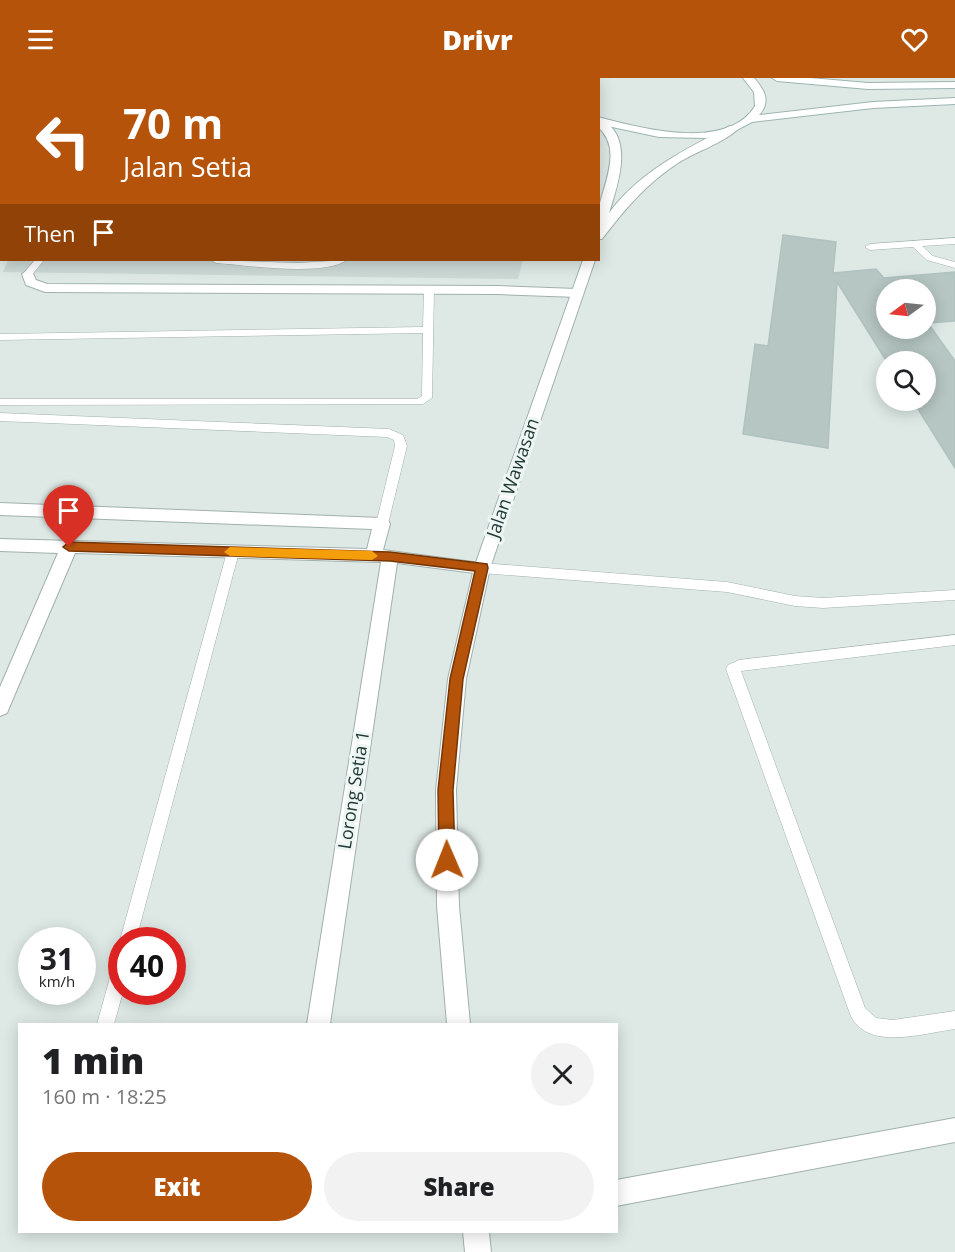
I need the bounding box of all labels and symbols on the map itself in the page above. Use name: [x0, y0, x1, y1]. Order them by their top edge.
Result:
north arrow: [876, 279, 936, 339]
street label: Jalan Wawasan: [480, 415, 544, 543]
pin: [43, 485, 94, 547]
street label: Lorong Setia 1: [332, 729, 374, 851]
position arrow: [415, 828, 479, 892]
speed limit sign: 40: [108, 927, 186, 1005]

